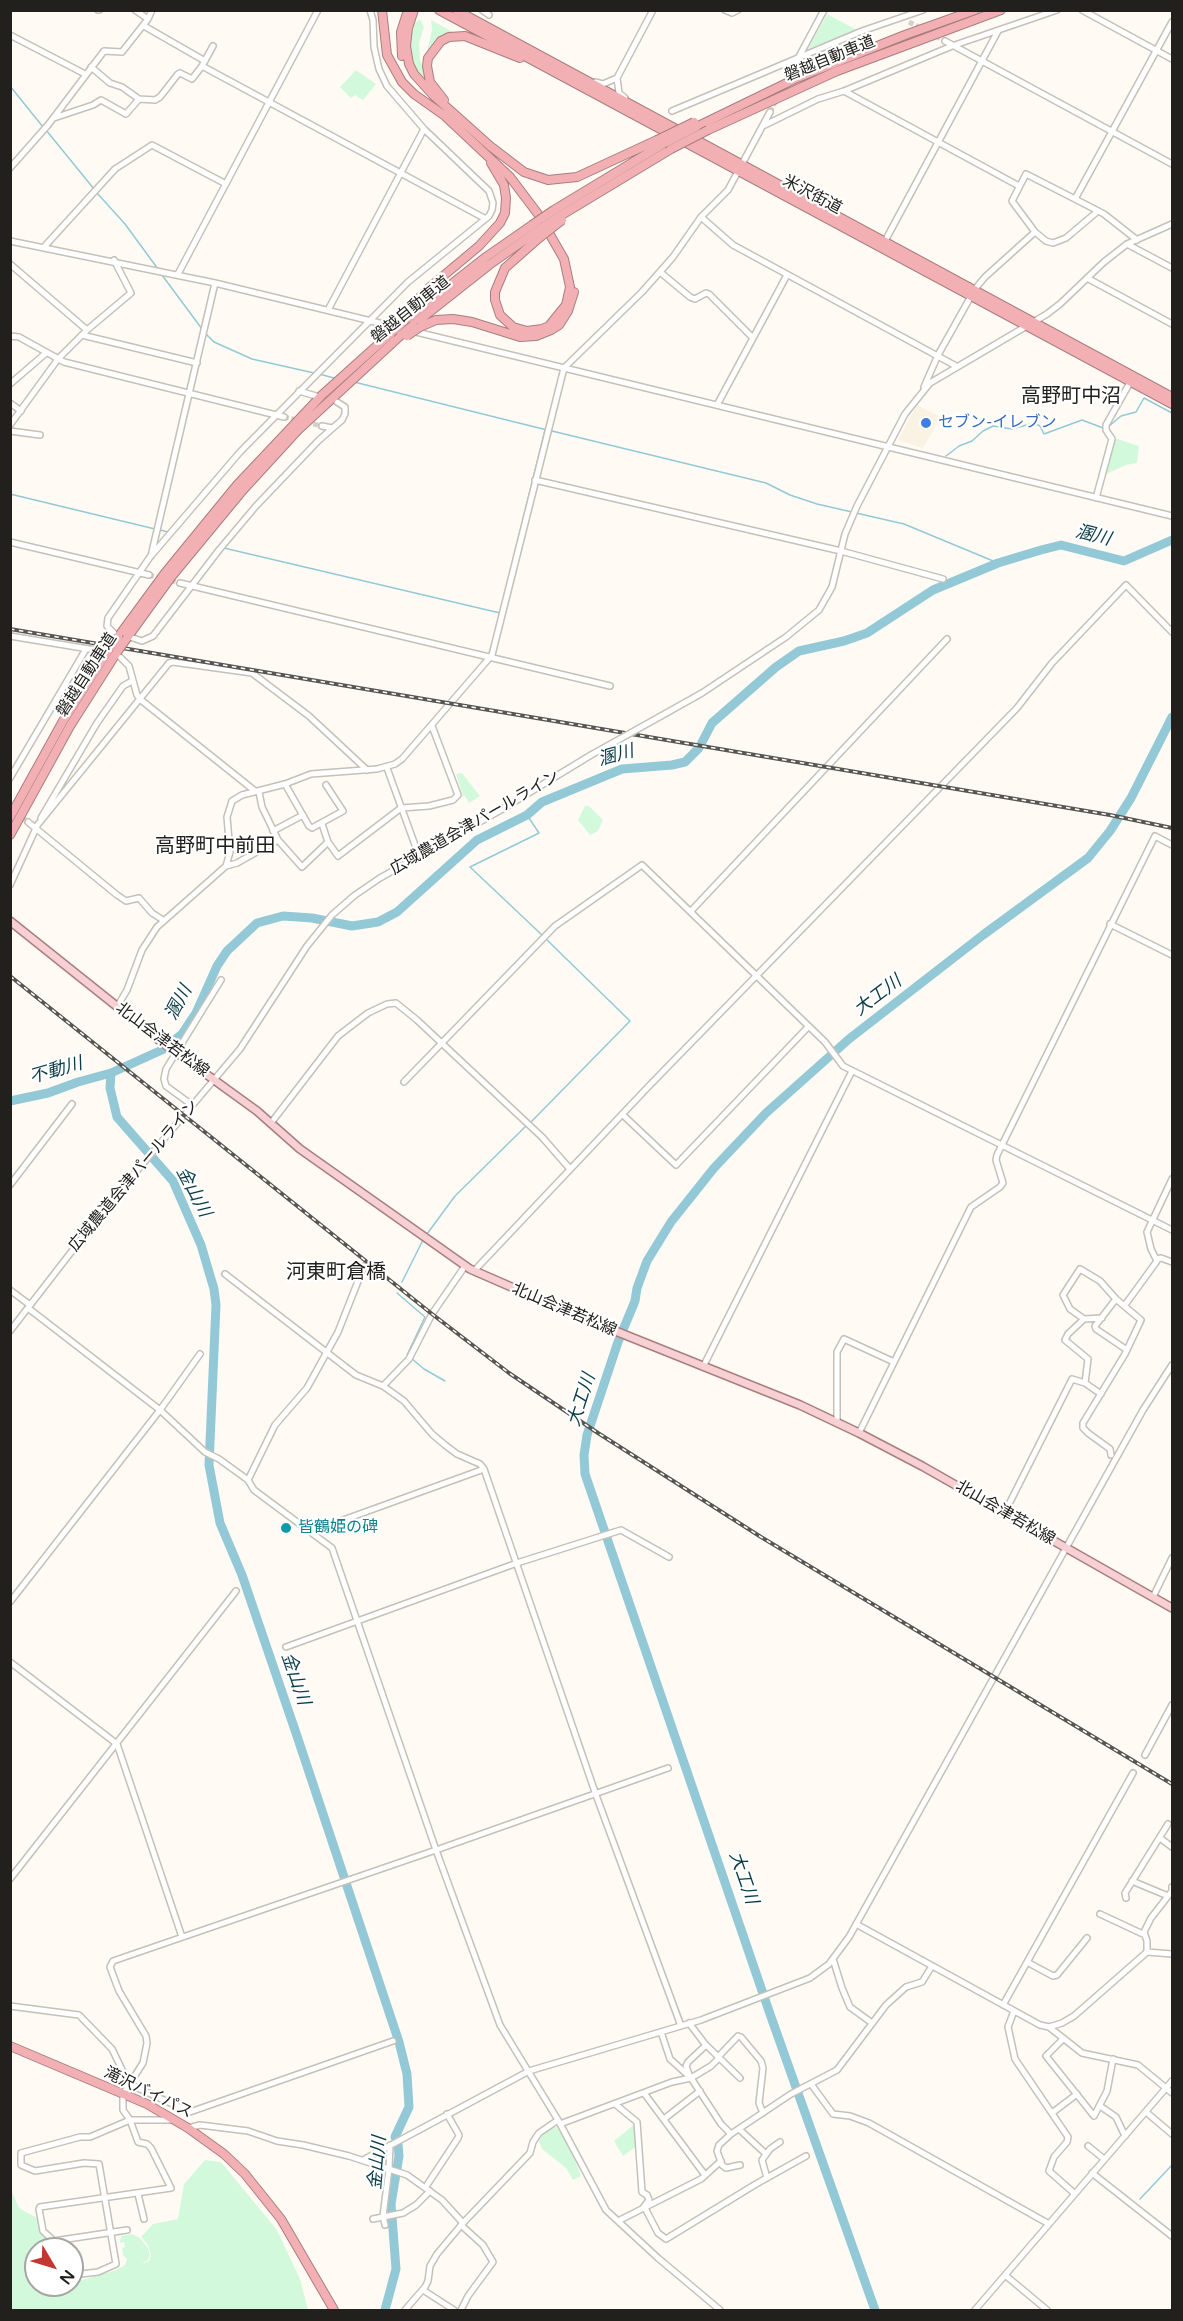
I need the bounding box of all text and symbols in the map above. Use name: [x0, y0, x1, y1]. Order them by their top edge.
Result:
street label: 磐越自動車道: [782, 32, 878, 86]
street label: 米沢街道: [779, 172, 845, 218]
street label: 磐越自動車道: [368, 272, 454, 348]
district label: 高野町中沼: [1021, 385, 1121, 409]
place label: セブン-イレブン: [938, 413, 1057, 433]
marker: セブン-イレブン: [919, 416, 933, 430]
water label: 溷川: [1073, 521, 1113, 551]
street label: 磐越自動車道: [53, 630, 121, 720]
water label: 溷川: [596, 741, 636, 771]
street label: 広域農道会津パールライン: [387, 767, 563, 879]
district label: 高野町中前田: [155, 835, 275, 859]
water label: 大工川: [850, 971, 906, 1021]
water label: 溷川: [161, 982, 197, 1024]
street label: 北山会津若松線: [111, 999, 213, 1081]
water label: 不動川: [27, 1053, 85, 1089]
street label: 広域農道会津パールライン: [65, 1096, 203, 1256]
water label: 金山川: [171, 1163, 215, 1221]
district label: 河東町倉橋: [286, 1261, 386, 1285]
street label: 北山会津若松線: [509, 1279, 619, 1341]
water label: 大工川: [563, 1371, 601, 1429]
street label: 北山会津若松線: [952, 1477, 1058, 1549]
place label: 皆鶴姫の碑: [298, 1518, 378, 1538]
marker: 皆鶴姫の碑: [279, 1521, 293, 1535]
water label: 金山川: [276, 1650, 314, 1708]
water label: 大工川: [724, 1849, 762, 1907]
street label: 滝沢バイパス: [101, 2063, 195, 2123]
water label: 金山川: [365, 2135, 391, 2191]
north arrow: [24, 2237, 84, 2297]
text: N: [55, 2266, 78, 2288]

